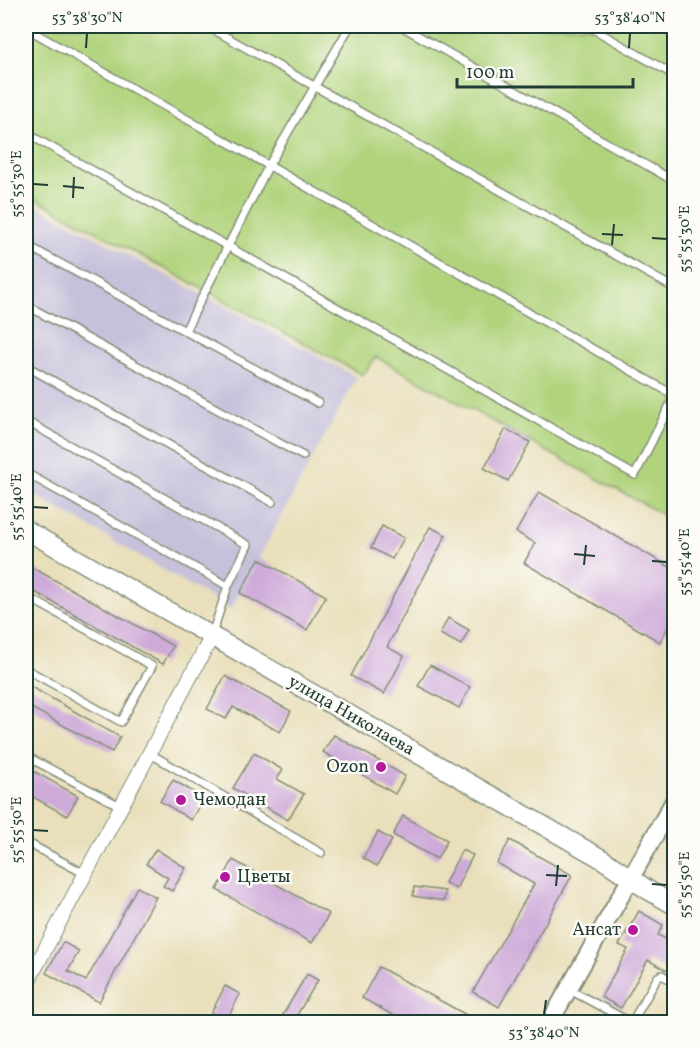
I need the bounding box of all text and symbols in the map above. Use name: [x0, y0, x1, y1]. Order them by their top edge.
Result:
text: 53°38'30"N: [51, 8, 123, 29]
text: 53°38'40"N: [594, 8, 666, 29]
scale bar: [457, 51, 632, 89]
text: 100 m: [466, 61, 515, 86]
text: 55°55'30"E: [7, 150, 28, 218]
text: 55°55'30"E: [675, 205, 696, 273]
text: 55°55'40"E: [7, 473, 28, 541]
text: 55°55'40"E: [675, 528, 696, 596]
street label: улица Николаева: [283, 670, 419, 762]
place label: Ozon: [327, 755, 369, 780]
marker: Ozon: [374, 760, 388, 774]
place label: Чемодан: [193, 788, 266, 813]
marker: Чемодан: [174, 793, 188, 807]
text: 55°55'50"E: [7, 796, 28, 864]
text: 55°55'50"E: [675, 851, 696, 919]
place label: Цветы: [237, 865, 291, 890]
marker: Цветы: [218, 870, 232, 884]
place label: Ансат: [572, 918, 621, 943]
marker: Ансат: [626, 923, 640, 937]
text: 53°38'40"N: [508, 1023, 580, 1044]

